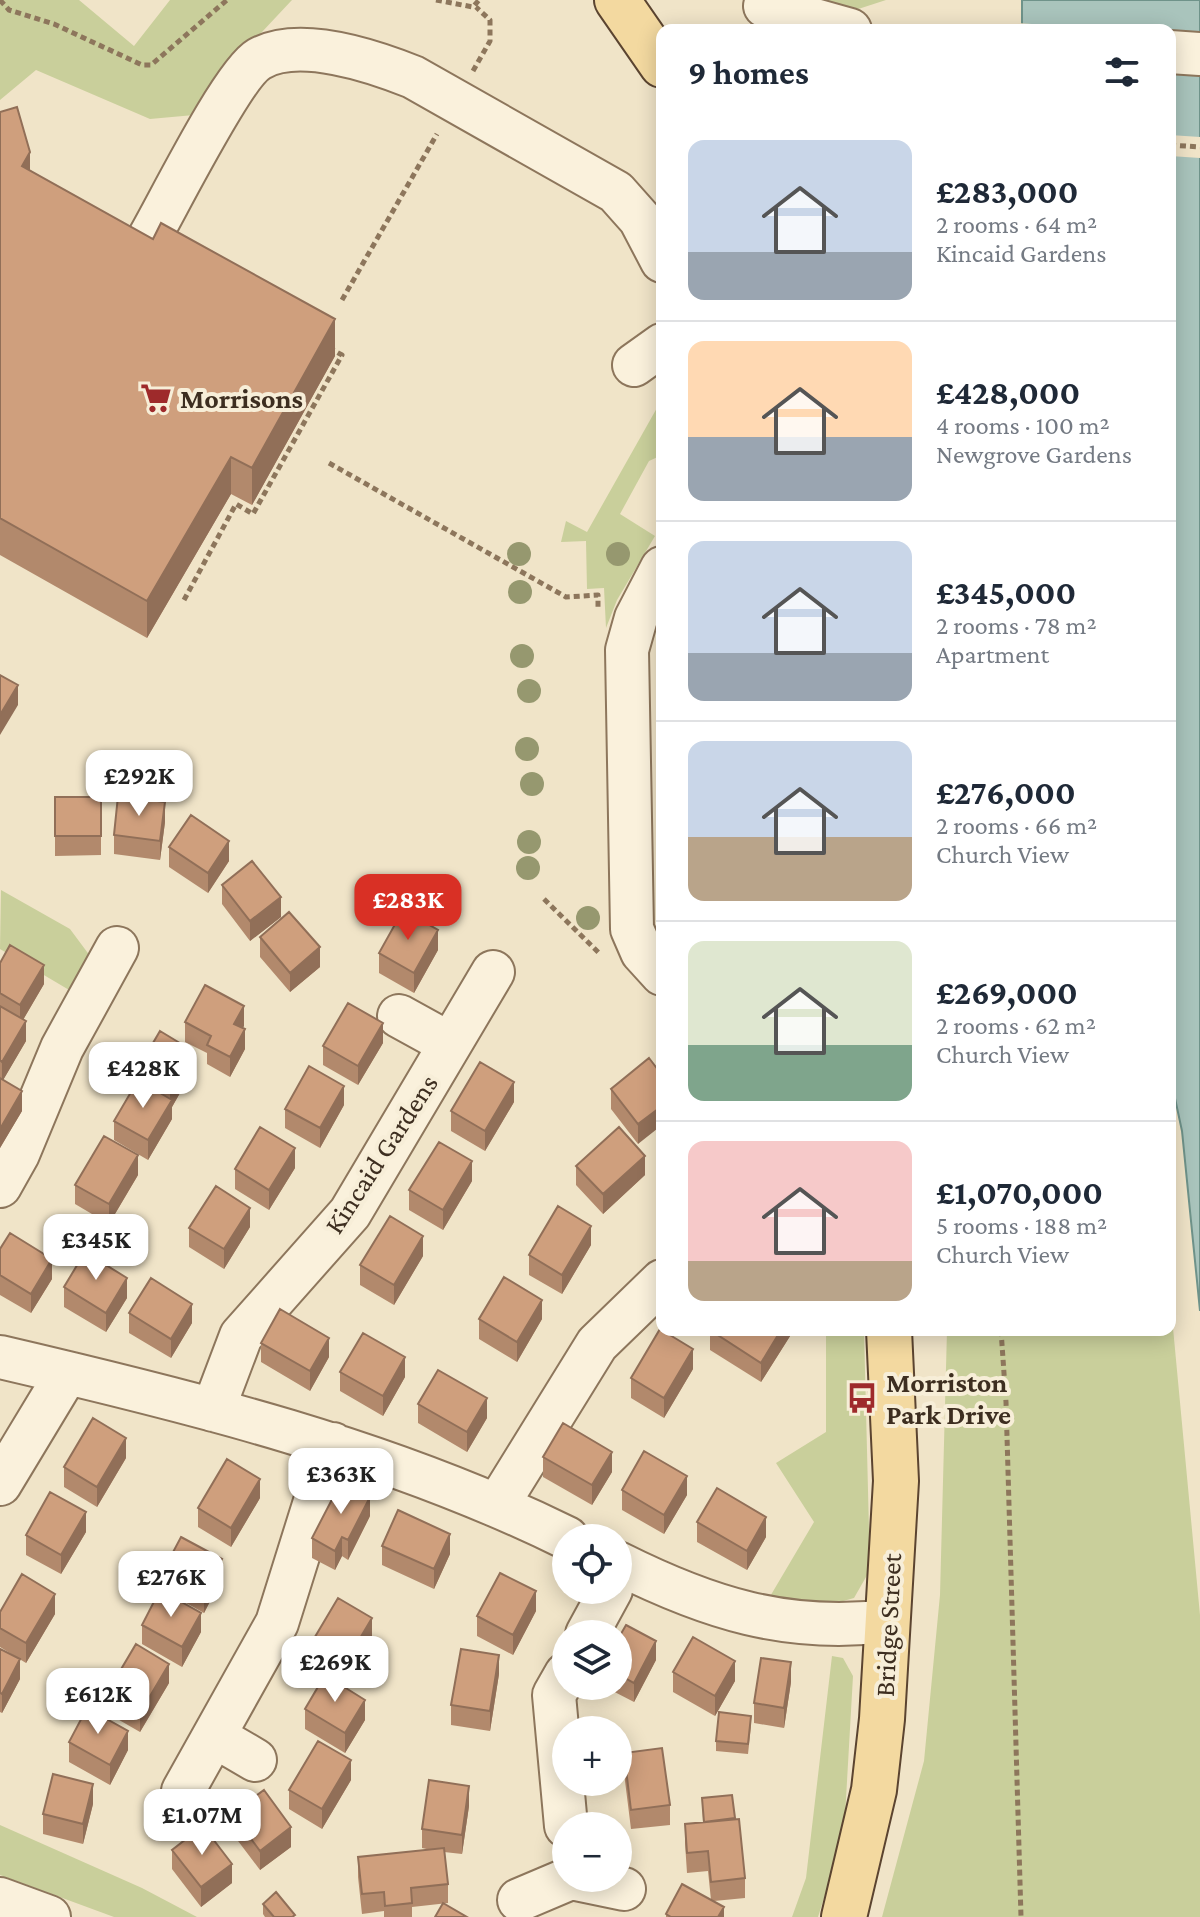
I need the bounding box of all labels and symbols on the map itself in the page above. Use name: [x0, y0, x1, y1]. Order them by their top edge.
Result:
supermarket icon: Morrisons: [139, 381, 173, 415]
place label: Morrisons: [180, 383, 303, 414]
pin: £292K: [83, 750, 195, 818]
pin: £283K: [352, 874, 464, 942]
pin: £428K: [87, 1042, 199, 1110]
street label: Kincaid Gardens: [318, 1069, 444, 1239]
pin: £345K: [40, 1214, 152, 1282]
place label: Morriston Park Drive: [886, 1367, 1011, 1430]
bus stop icon: Morriston Park Drive: [845, 1381, 879, 1415]
pin: £363K: [285, 1448, 397, 1516]
pin: £276K: [115, 1551, 227, 1619]
street label: Bridge Street: [869, 1552, 907, 1698]
pin: £269K: [279, 1636, 391, 1704]
pin: £612K: [42, 1668, 154, 1736]
pin: £1.07M: [137, 1789, 267, 1857]

